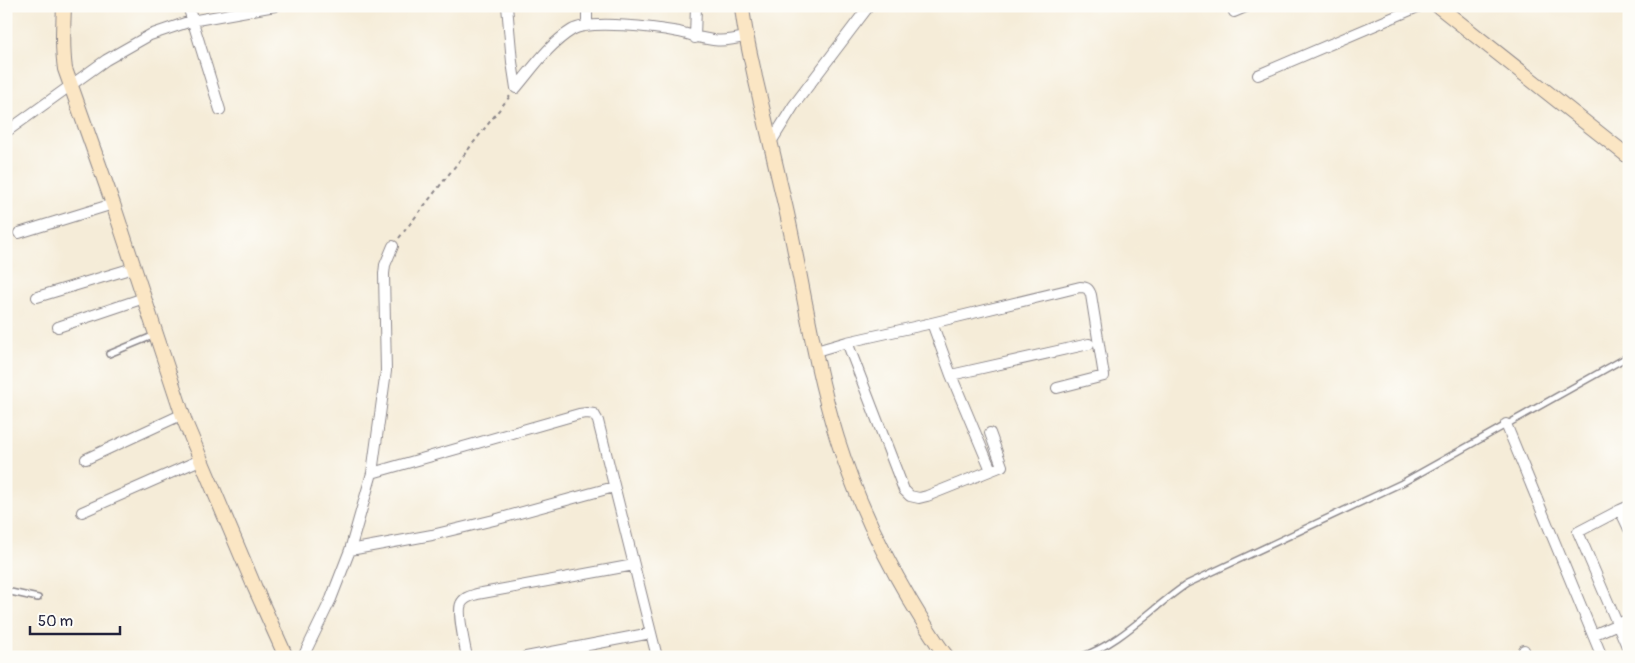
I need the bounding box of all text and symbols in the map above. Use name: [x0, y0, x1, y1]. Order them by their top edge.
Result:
scale bar: [30, 603, 120, 635]
text: 50 m: [38, 612, 73, 631]

